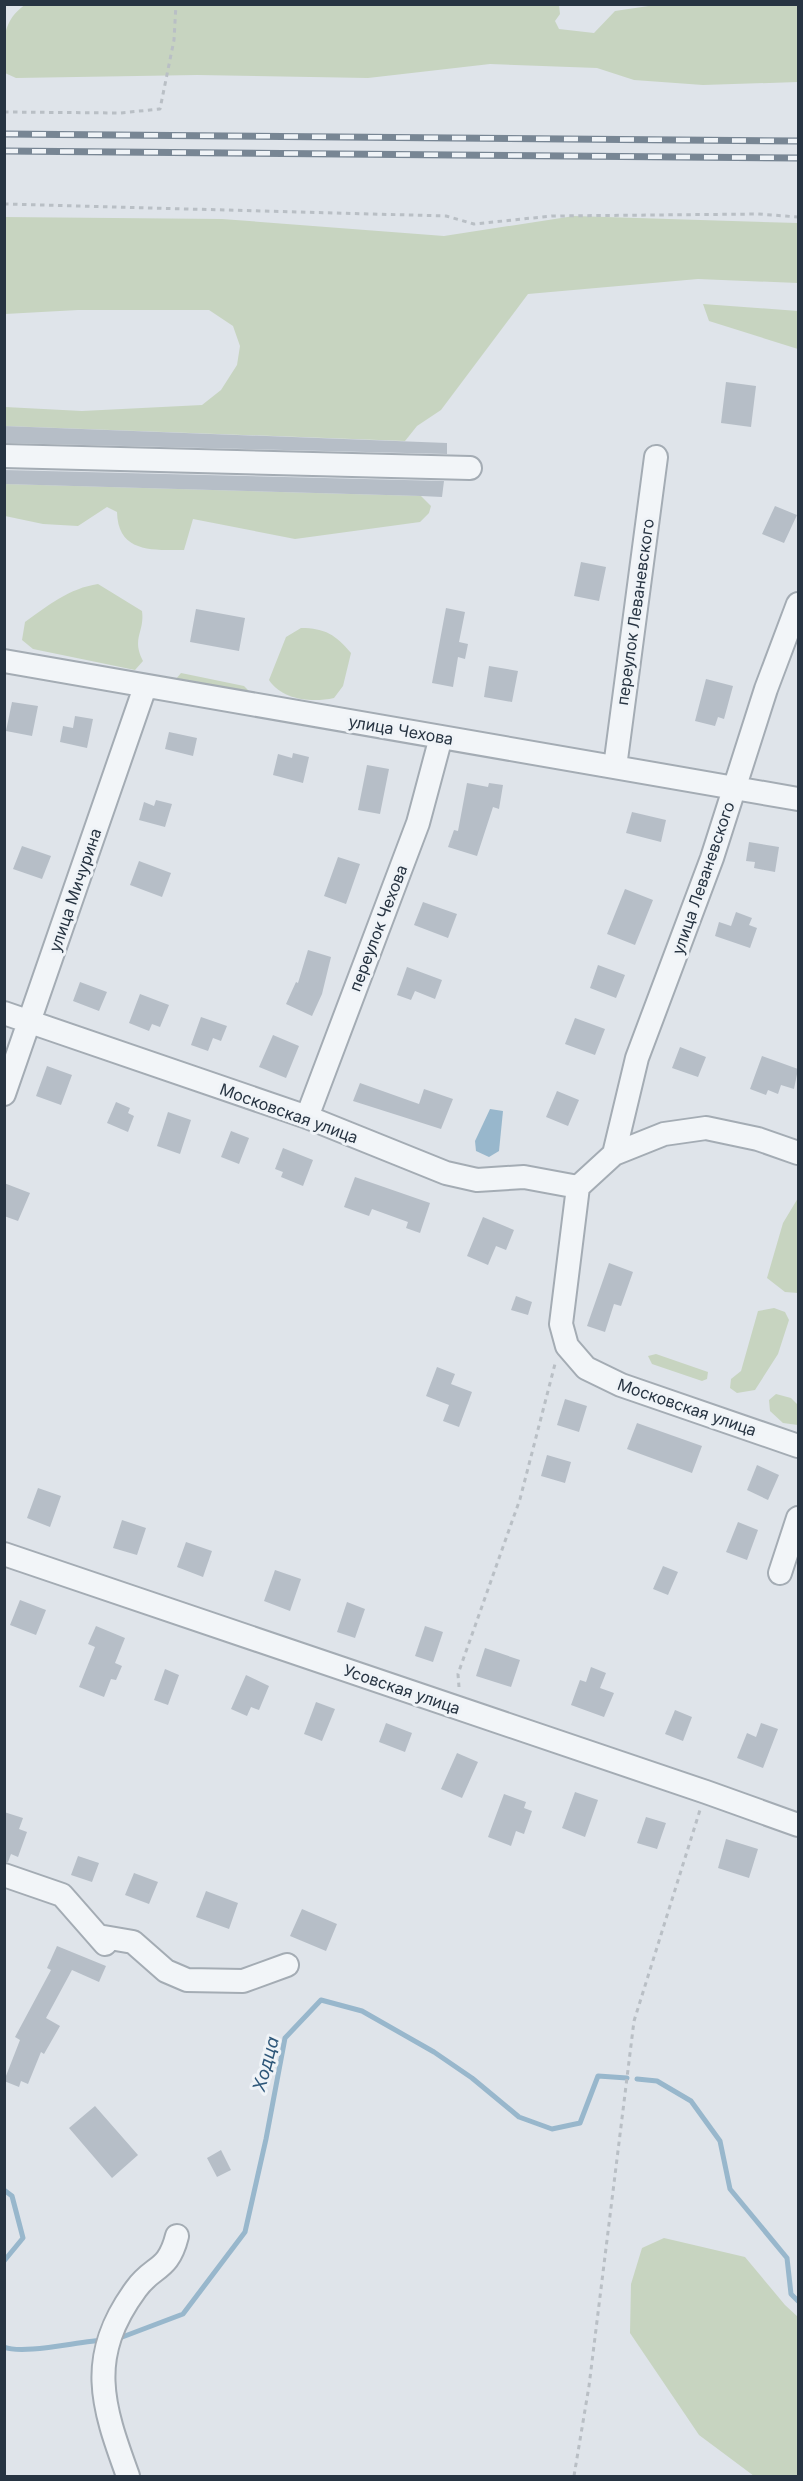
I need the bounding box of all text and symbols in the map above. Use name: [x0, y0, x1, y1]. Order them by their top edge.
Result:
street label: переулок Леваневского: [612, 517, 658, 707]
street label: улица Чехова: [347, 711, 455, 749]
street label: улица Леваневского: [667, 799, 739, 957]
street label: улица Мичурина: [44, 825, 106, 955]
street label: переулок Чехова: [345, 862, 411, 994]
street label: Московская улица: [217, 1079, 361, 1147]
street label: Московская улица: [615, 1374, 759, 1440]
street label: Усовская улица: [341, 1660, 463, 1718]
water label: Ходца: [248, 2034, 283, 2094]

